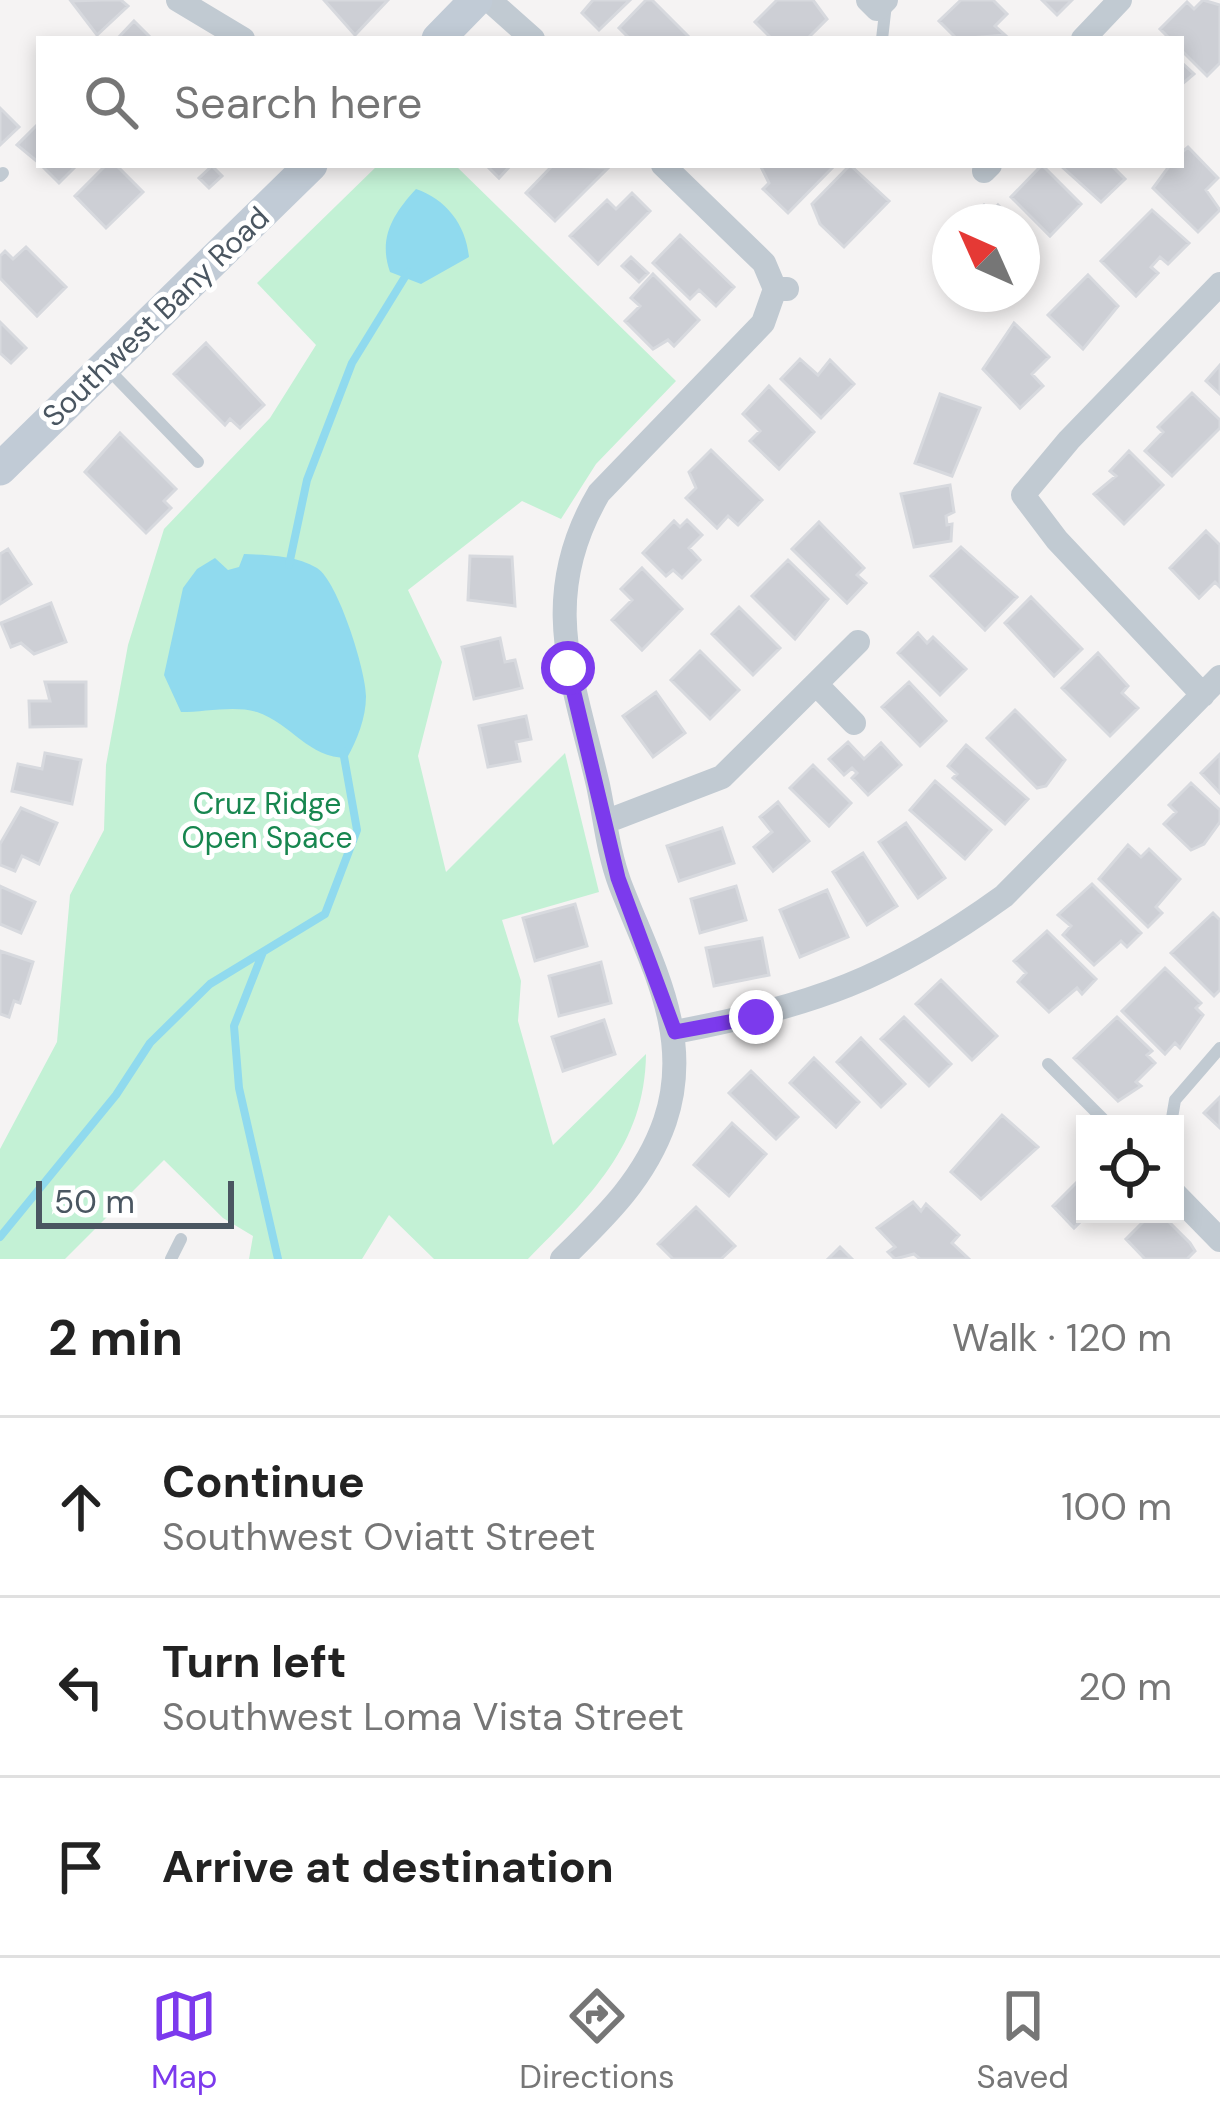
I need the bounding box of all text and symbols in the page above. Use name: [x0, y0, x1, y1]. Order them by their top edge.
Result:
search box: [36, 36, 1184, 168]
icon: search: [78, 69, 144, 135]
text: Search here: [174, 73, 422, 132]
street label: Southwest Bany Road: [34, 198, 277, 435]
north arrow: [932, 204, 1040, 312]
route start: [541, 641, 595, 695]
park label: Cruz Ridge Open Space: [182, 784, 352, 857]
route end: [729, 990, 783, 1044]
map controls: [1076, 1115, 1184, 1223]
button: locate: [1076, 1115, 1184, 1223]
scale bar: [36, 1175, 234, 1228]
text: 50 m: [54, 1180, 135, 1223]
text: 2 min: [48, 1304, 183, 1371]
text: Walk · 120 m: [952, 1312, 1172, 1363]
text: Continue: [162, 1452, 365, 1511]
icon: ahead: [48, 1474, 114, 1540]
text: 100 m: [1061, 1481, 1172, 1532]
text: Southwest Oviatt Street: [162, 1511, 596, 1562]
text: Turn left: [162, 1632, 346, 1691]
icon: left: [48, 1654, 114, 1720]
text: 20 m: [1078, 1661, 1172, 1712]
text: Southwest Loma Vista Street: [162, 1691, 684, 1742]
icon: arrive: [48, 1834, 114, 1900]
text: Arrive at destination: [162, 1837, 614, 1896]
tab: Map: [151, 1983, 217, 2098]
tab: Directions: [519, 1983, 675, 2098]
tab: Saved: [977, 1983, 1069, 2098]

